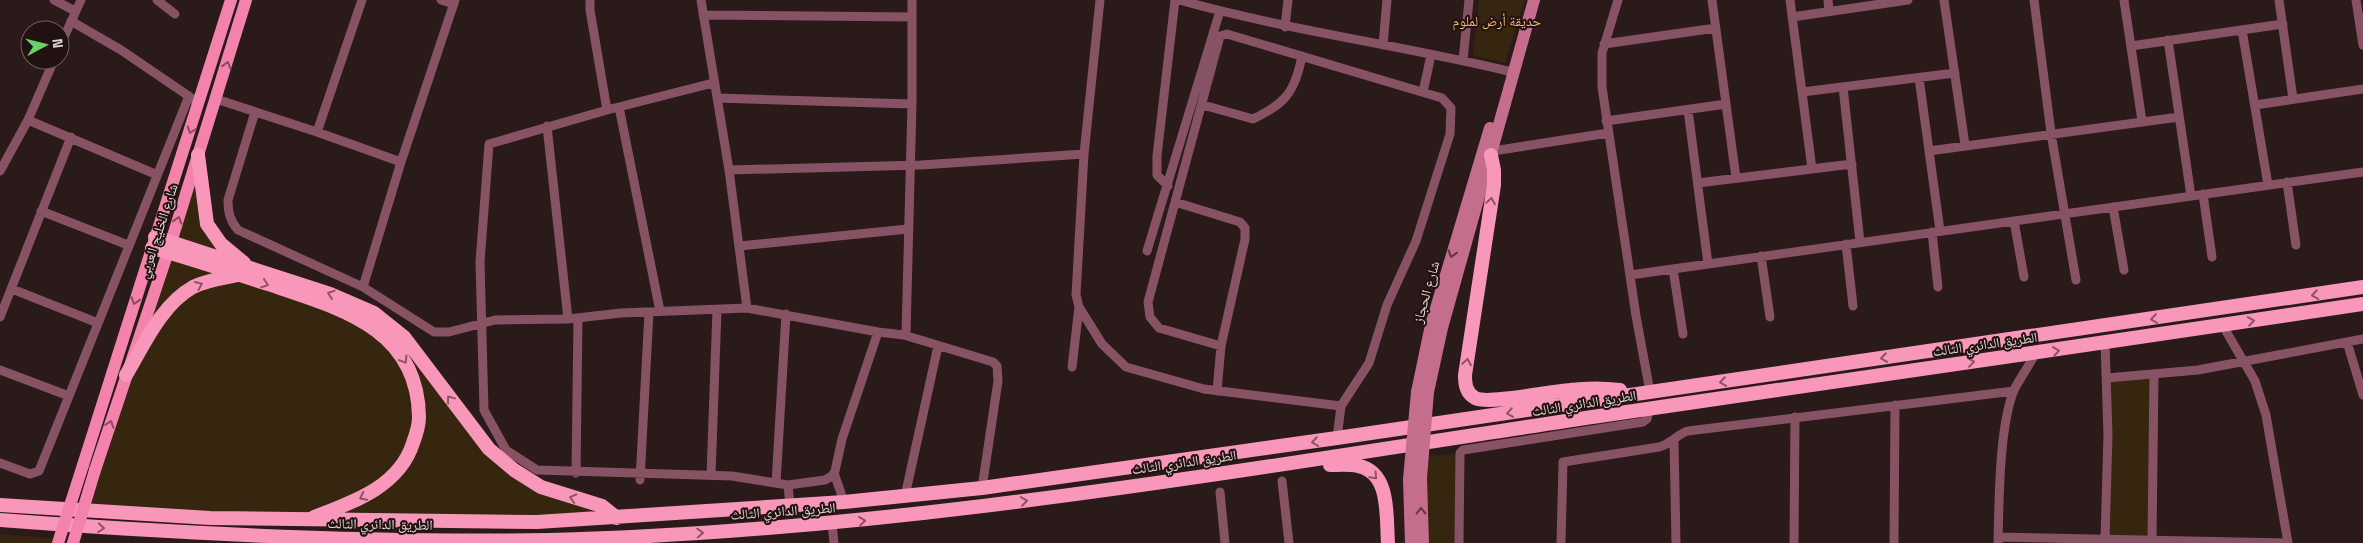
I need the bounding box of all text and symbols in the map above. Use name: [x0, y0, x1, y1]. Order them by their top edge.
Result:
park label: حديقة أرض لملوم: [1453, 12, 1542, 31]
north arrow: [20, 20, 70, 70]
text: N: [48, 38, 67, 49]
one-way arrow: [221, 61, 231, 69]
one-way arrow: [186, 125, 196, 134]
street label: شارع الخليج العربي: [134, 181, 184, 281]
one-way arrow: [1486, 197, 1496, 206]
one-way arrow: [172, 216, 182, 224]
one-way arrow: [1448, 249, 1458, 258]
street label: شارع الحجاز: [1408, 259, 1444, 327]
one-way arrow: [261, 278, 269, 288]
one-way arrow: [194, 281, 203, 292]
one-way arrow: [2310, 289, 2319, 299]
one-way arrow: [327, 290, 336, 300]
one-way arrow: [130, 296, 140, 305]
one-way arrow: [2150, 313, 2158, 323]
one-way arrow: [2247, 317, 2255, 327]
street label: الطريق الدائري الثالث: [1932, 328, 2039, 363]
one-way arrow: [2051, 346, 2060, 356]
one-way arrow: [1879, 353, 1888, 363]
one-way arrow: [398, 355, 408, 364]
one-way arrow: [1967, 357, 1975, 368]
one-way arrow: [1462, 358, 1472, 367]
one-way arrow: [1718, 376, 1726, 387]
street label: الطريق الدائري الثالث: [1531, 386, 1638, 423]
one-way arrow: [447, 395, 456, 405]
one-way arrow: [1506, 407, 1514, 418]
one-way arrow: [104, 420, 114, 428]
one-way arrow: [1310, 436, 1319, 446]
street label: الطريق الدائري الثالث: [1131, 446, 1238, 481]
one-way arrow: [1369, 470, 1378, 479]
one-way arrow: [359, 491, 368, 501]
one-way arrow: [570, 494, 578, 504]
one-way arrow: [1020, 496, 1028, 507]
street label: الطريق الدائري الثالث: [730, 498, 836, 526]
one-way arrow: [1416, 506, 1426, 514]
street label: الطريق الدائري الثالث: [327, 514, 433, 536]
one-way arrow: [859, 516, 867, 527]
one-way arrow: [97, 522, 105, 533]
one-way arrow: [697, 528, 705, 539]

